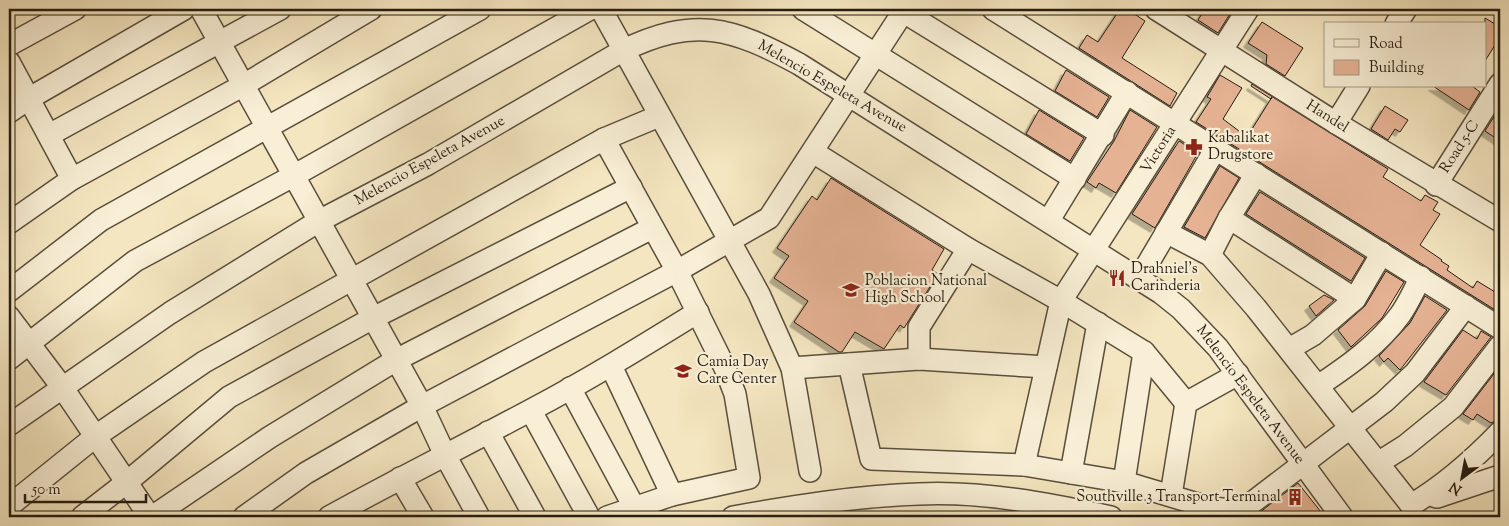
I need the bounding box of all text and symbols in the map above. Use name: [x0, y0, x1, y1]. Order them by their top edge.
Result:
legend: [1324, 22, 1486, 88]
text: Road: [1369, 34, 1403, 55]
street label: Melencio Espeleta Avenue: [754, 36, 910, 138]
text: Building: [1369, 58, 1424, 79]
street label: Handel: [1302, 96, 1352, 138]
street label: Melencio Espeleta Avenue: [351, 111, 509, 211]
street label: Road 5-C: [1435, 116, 1485, 178]
street label: Victoria: [1136, 122, 1182, 178]
place label: Kabalikat Drugstore: [1208, 128, 1273, 166]
pharmacy icon: Kabalikat Drugstore: [1184, 137, 1204, 157]
place label: Drahniel's Carinderia: [1131, 259, 1200, 297]
restaurant icon: Drahniel's Carinderia: [1107, 268, 1127, 288]
place label: Poblacion National High School: [865, 271, 987, 309]
school or university icon: Poblacion National High School: [841, 280, 861, 300]
street label: Melencio Espeleta Avenue: [1191, 321, 1309, 469]
place label: Camia Day Care Center: [697, 352, 777, 390]
school or university icon: Camia Day Care Center: [673, 361, 693, 381]
north arrow: [1436, 454, 1486, 504]
scale bar: [25, 471, 146, 503]
text: N: [1446, 476, 1466, 499]
text: 50 m: [31, 480, 61, 501]
place label: Southville 3 Transport Terminal: [1076, 487, 1281, 508]
building icon: Southville 3 Transport Terminal: [1285, 487, 1305, 507]

